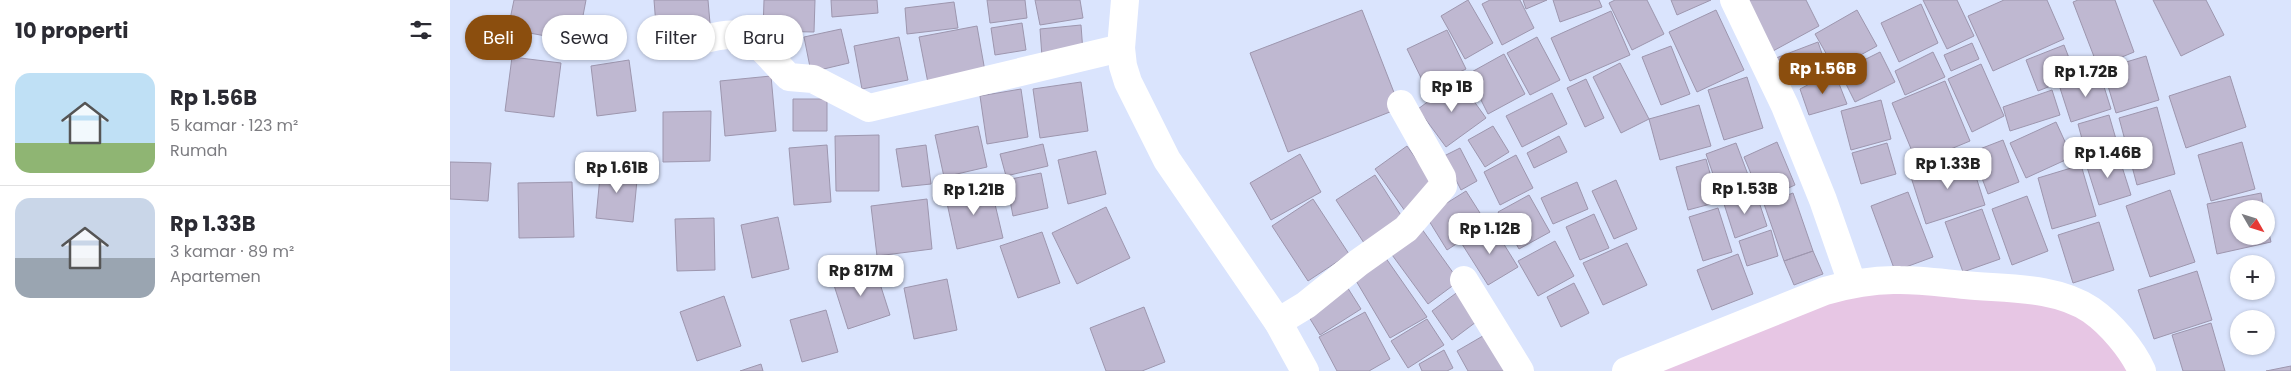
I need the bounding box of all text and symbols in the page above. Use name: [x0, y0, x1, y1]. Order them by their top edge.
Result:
chip: Beli: [465, 15, 532, 60]
chip: Sewa: [542, 15, 627, 60]
chip: Filter: [637, 15, 715, 60]
chip: Baru: [725, 15, 803, 60]
text: 10 properti: [15, 16, 129, 45]
icon: filters: [407, 16, 435, 44]
pin: Rp 1.56B: [1771, 52, 1875, 95]
pin: Rp 1.72B: [2034, 56, 2138, 98]
text: Rp 1.56B: [1790, 57, 1856, 80]
text: Rp 1.72B: [2054, 60, 2118, 83]
pin: Rp 1B: [1417, 70, 1487, 113]
text: Rp 1B: [1431, 75, 1473, 98]
text: Rp 1.56B: [170, 83, 257, 112]
icon: home: [55, 93, 115, 153]
text: 5 kamar · 123 m²: [170, 114, 298, 137]
pin: Rp 1.46B: [2056, 136, 2160, 179]
text: Rumah: [170, 139, 228, 162]
text: Rp 1.46B: [2075, 141, 2141, 164]
pin: Rp 1.33B: [1896, 148, 2000, 190]
pin: Rp 1.61B: [565, 152, 669, 194]
text: Rp 1.33B: [1915, 152, 1981, 175]
text: Rp 1.61B: [586, 156, 648, 179]
pin: Rp 1.53B: [1693, 172, 1797, 215]
pin: Rp 1.21B: [922, 174, 1026, 216]
text: Rp 1.53B: [1712, 177, 1778, 200]
text: Rp 1.21B: [944, 178, 1004, 201]
north arrow: [2230, 200, 2275, 245]
map controls: [2230, 200, 2275, 355]
text: Rp 1.33B: [170, 209, 255, 238]
pin: Rp 1.12B: [1438, 212, 1542, 255]
text: Rp 1.12B: [1460, 217, 1520, 240]
icon: home: [55, 218, 115, 278]
text: 3 kamar · 89 m²: [170, 240, 294, 263]
pin: Rp 817M: [815, 254, 907, 297]
button: +: [2230, 255, 2275, 300]
text: Rp 817M: [829, 259, 893, 282]
text: Apartemen: [170, 265, 261, 288]
button: −: [2230, 310, 2275, 355]

